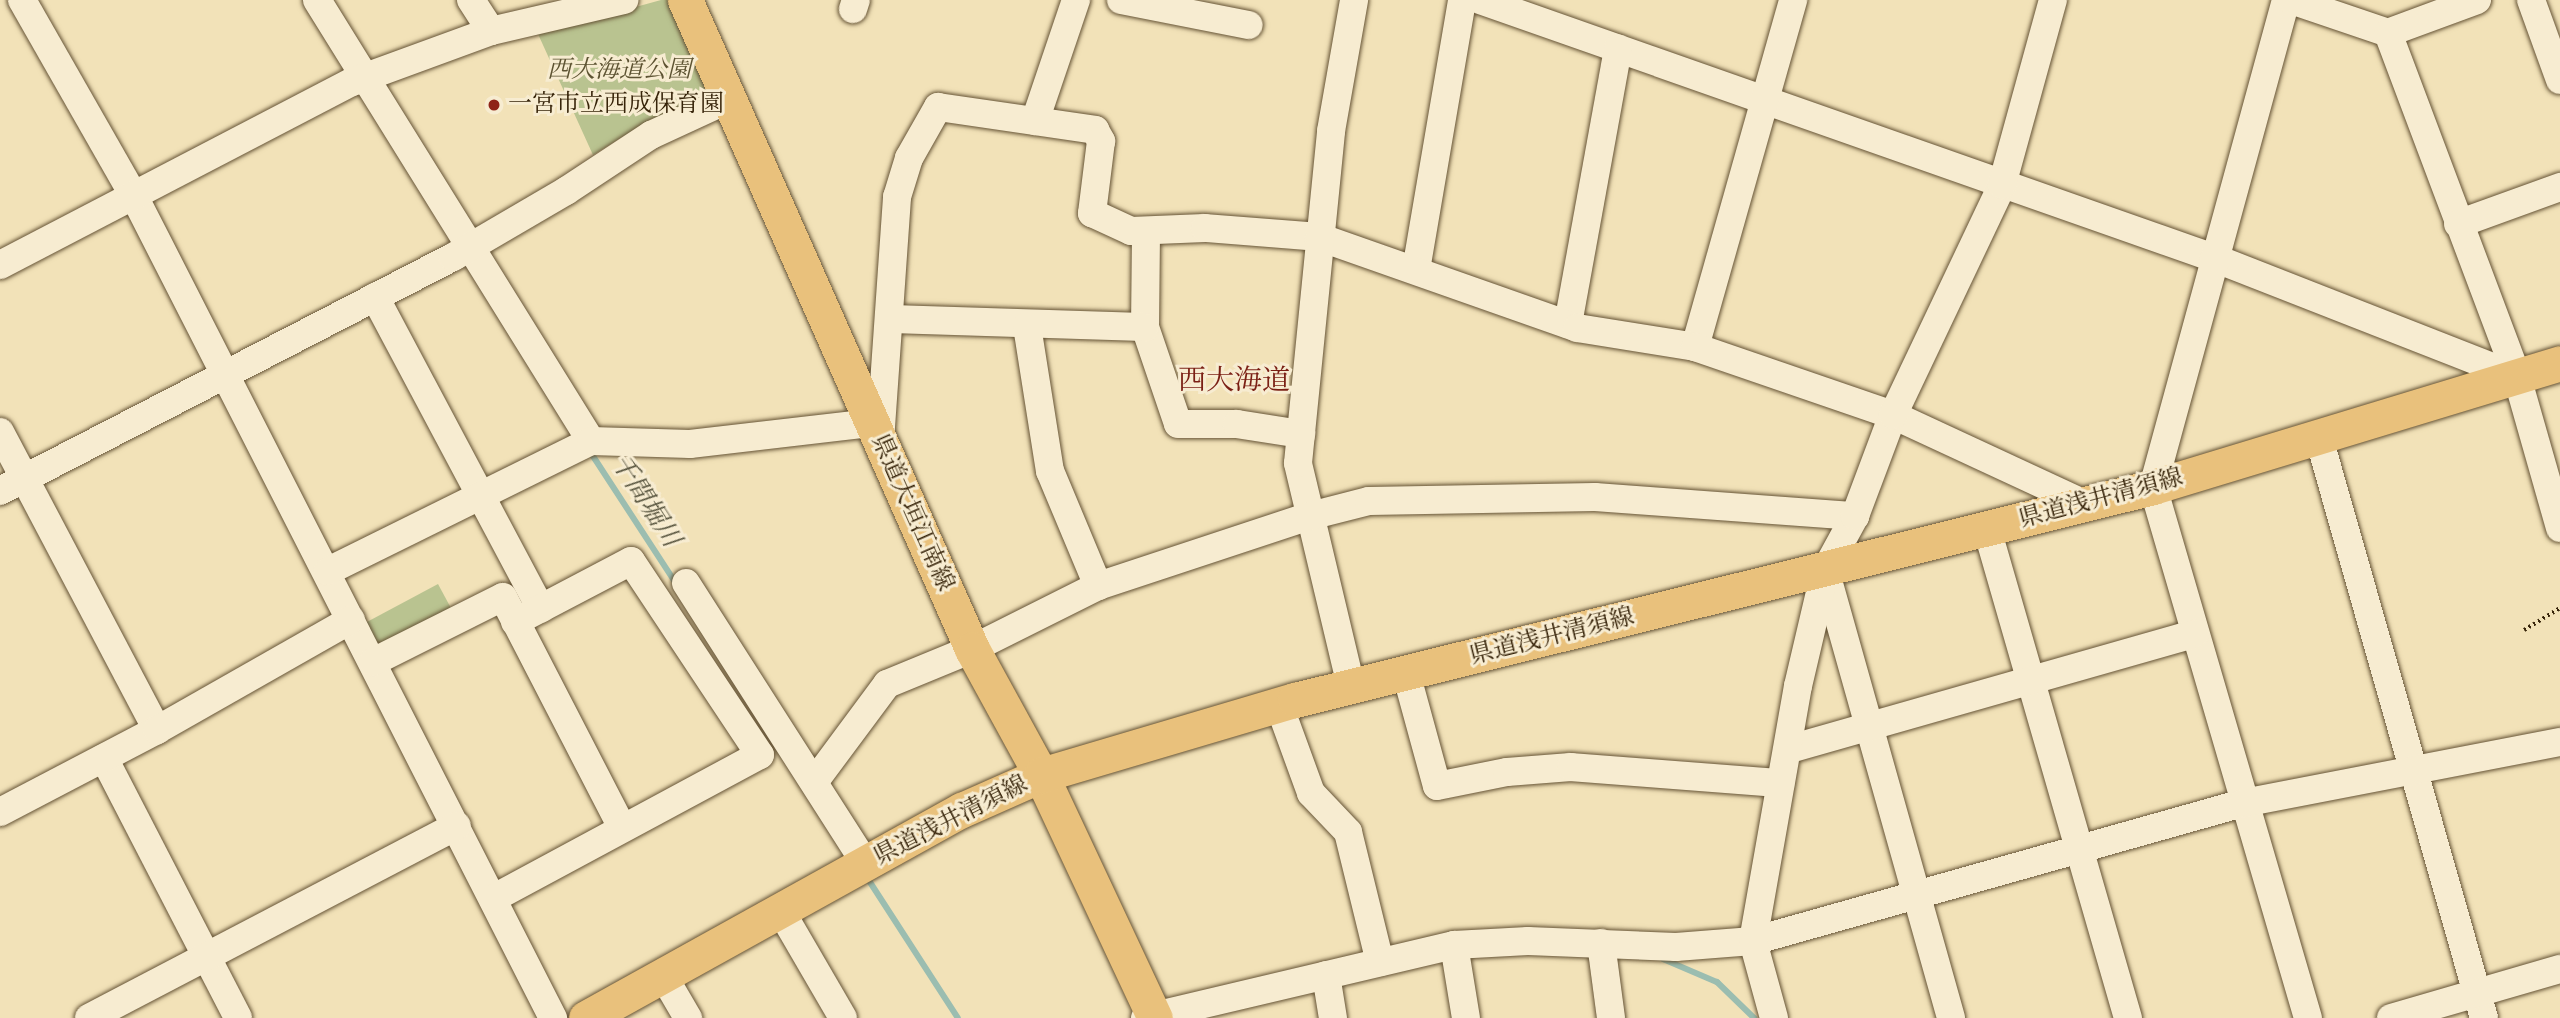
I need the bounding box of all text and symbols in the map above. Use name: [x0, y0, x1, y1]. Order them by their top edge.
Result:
park label: 西大海道公園: [547, 57, 691, 85]
place label: 一宮市立西成保育園: [508, 91, 724, 119]
marker: 一宮市立西成保育園: [486, 97, 502, 113]
district label: 西大海道: [1178, 364, 1290, 398]
street label: 県道大垣江南線: [865, 430, 959, 596]
water label: 千間堀川: [604, 449, 686, 553]
street label: 県道浅井清須線: [2016, 463, 2186, 535]
street label: 県道浅井清須線: [1467, 603, 1637, 671]
street label: 県道浅井清須線: [870, 770, 1032, 872]

